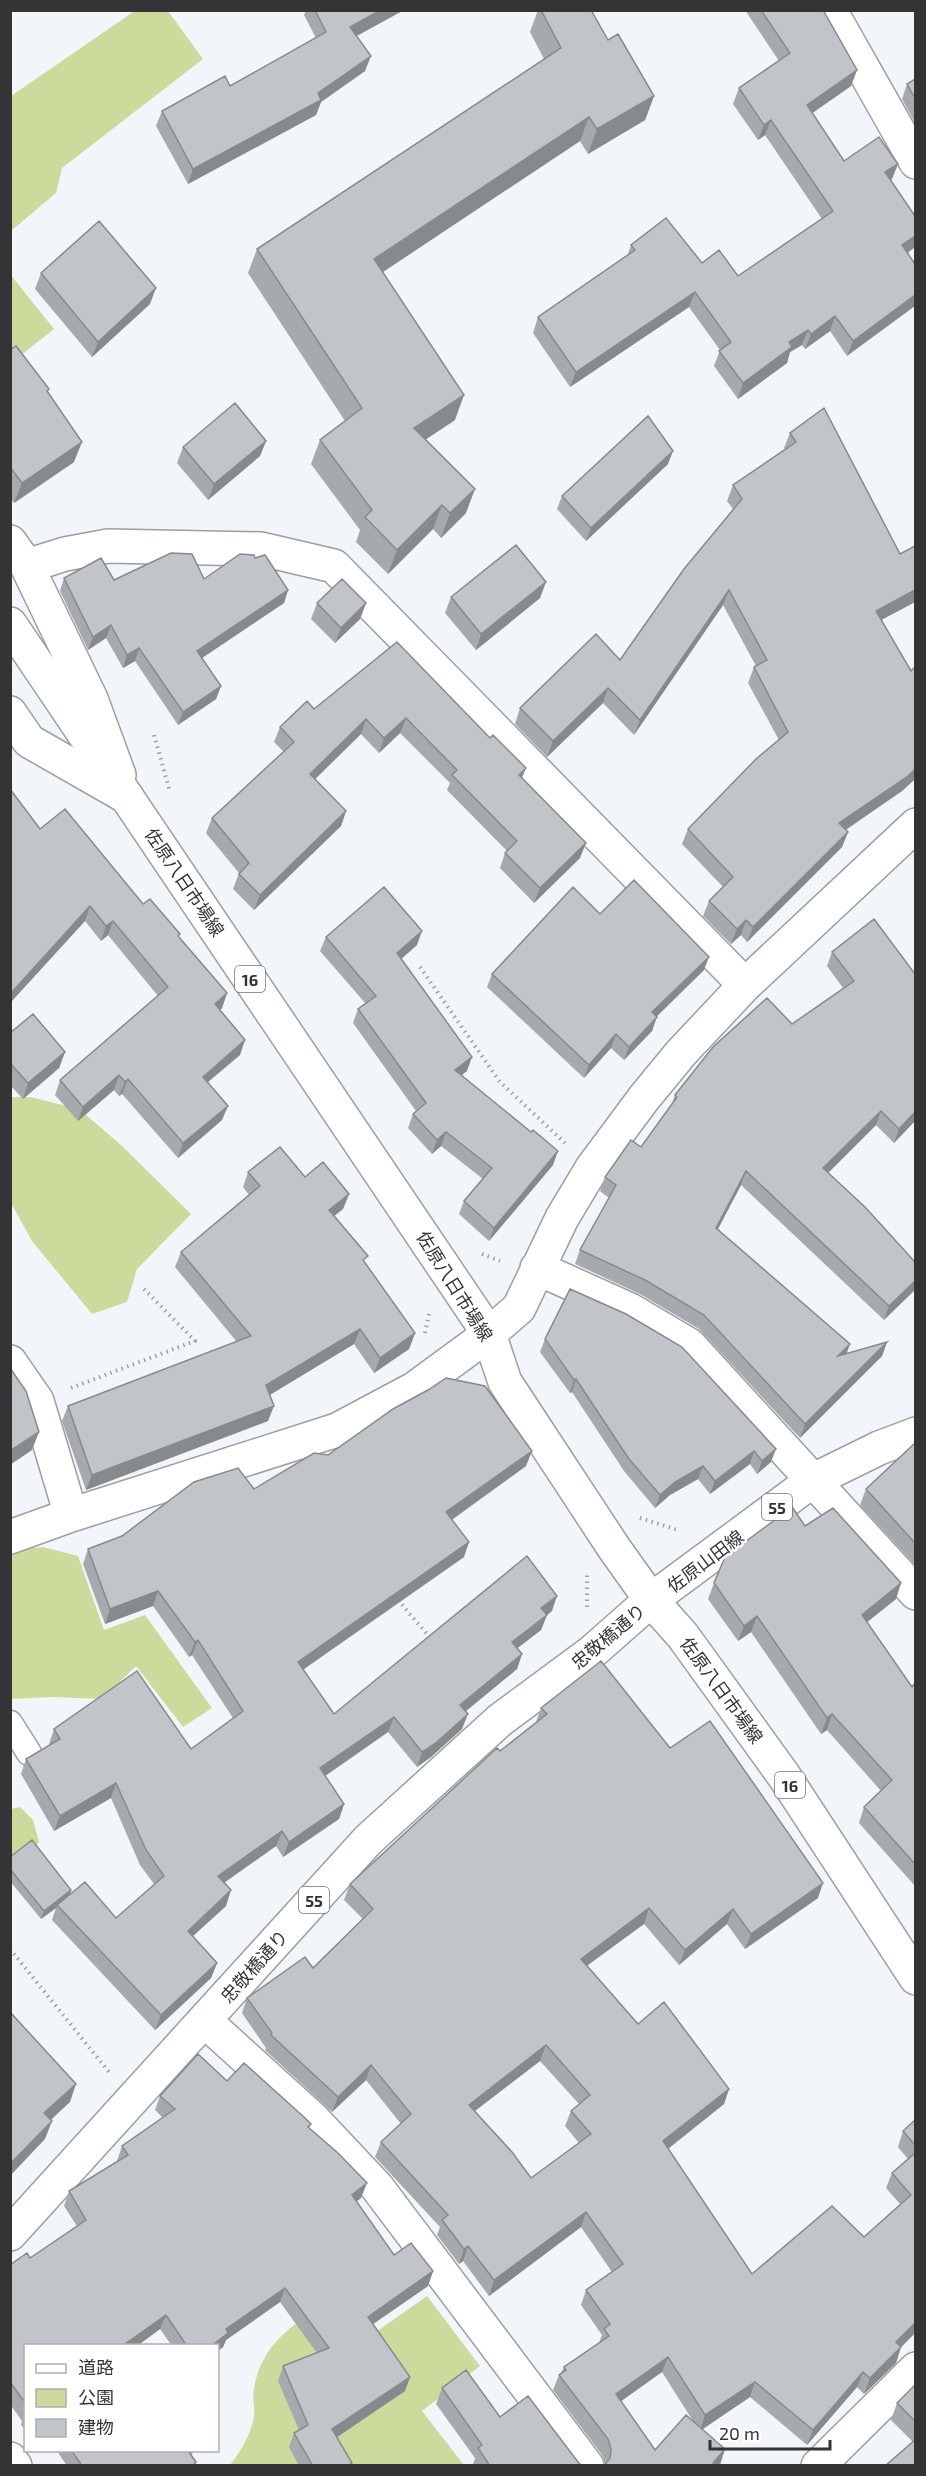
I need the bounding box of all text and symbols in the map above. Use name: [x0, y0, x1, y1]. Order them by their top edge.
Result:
street label: 佐原八日市場線: [141, 824, 229, 940]
road number: 16: [235, 966, 265, 992]
street label: 佐原八日市場線: [412, 1227, 498, 1345]
road number: 55: [762, 1494, 792, 1520]
street label: 佐原山田線: [662, 1525, 748, 1597]
street label: 忠敬橋通り: [566, 1599, 650, 1673]
street label: 佐原八日市場線: [676, 1633, 768, 1747]
road number: 16: [775, 1772, 805, 1798]
road number: 55: [299, 1887, 329, 1913]
street label: 忠敬橋通り: [216, 1925, 292, 2007]
legend: [24, 2344, 219, 2452]
text: 道路: [78, 2356, 114, 2378]
text: 公園: [78, 2386, 114, 2408]
scale bar: [710, 2413, 830, 2451]
text: 建物: [78, 2416, 114, 2438]
text: 20 m: [719, 2422, 760, 2444]

